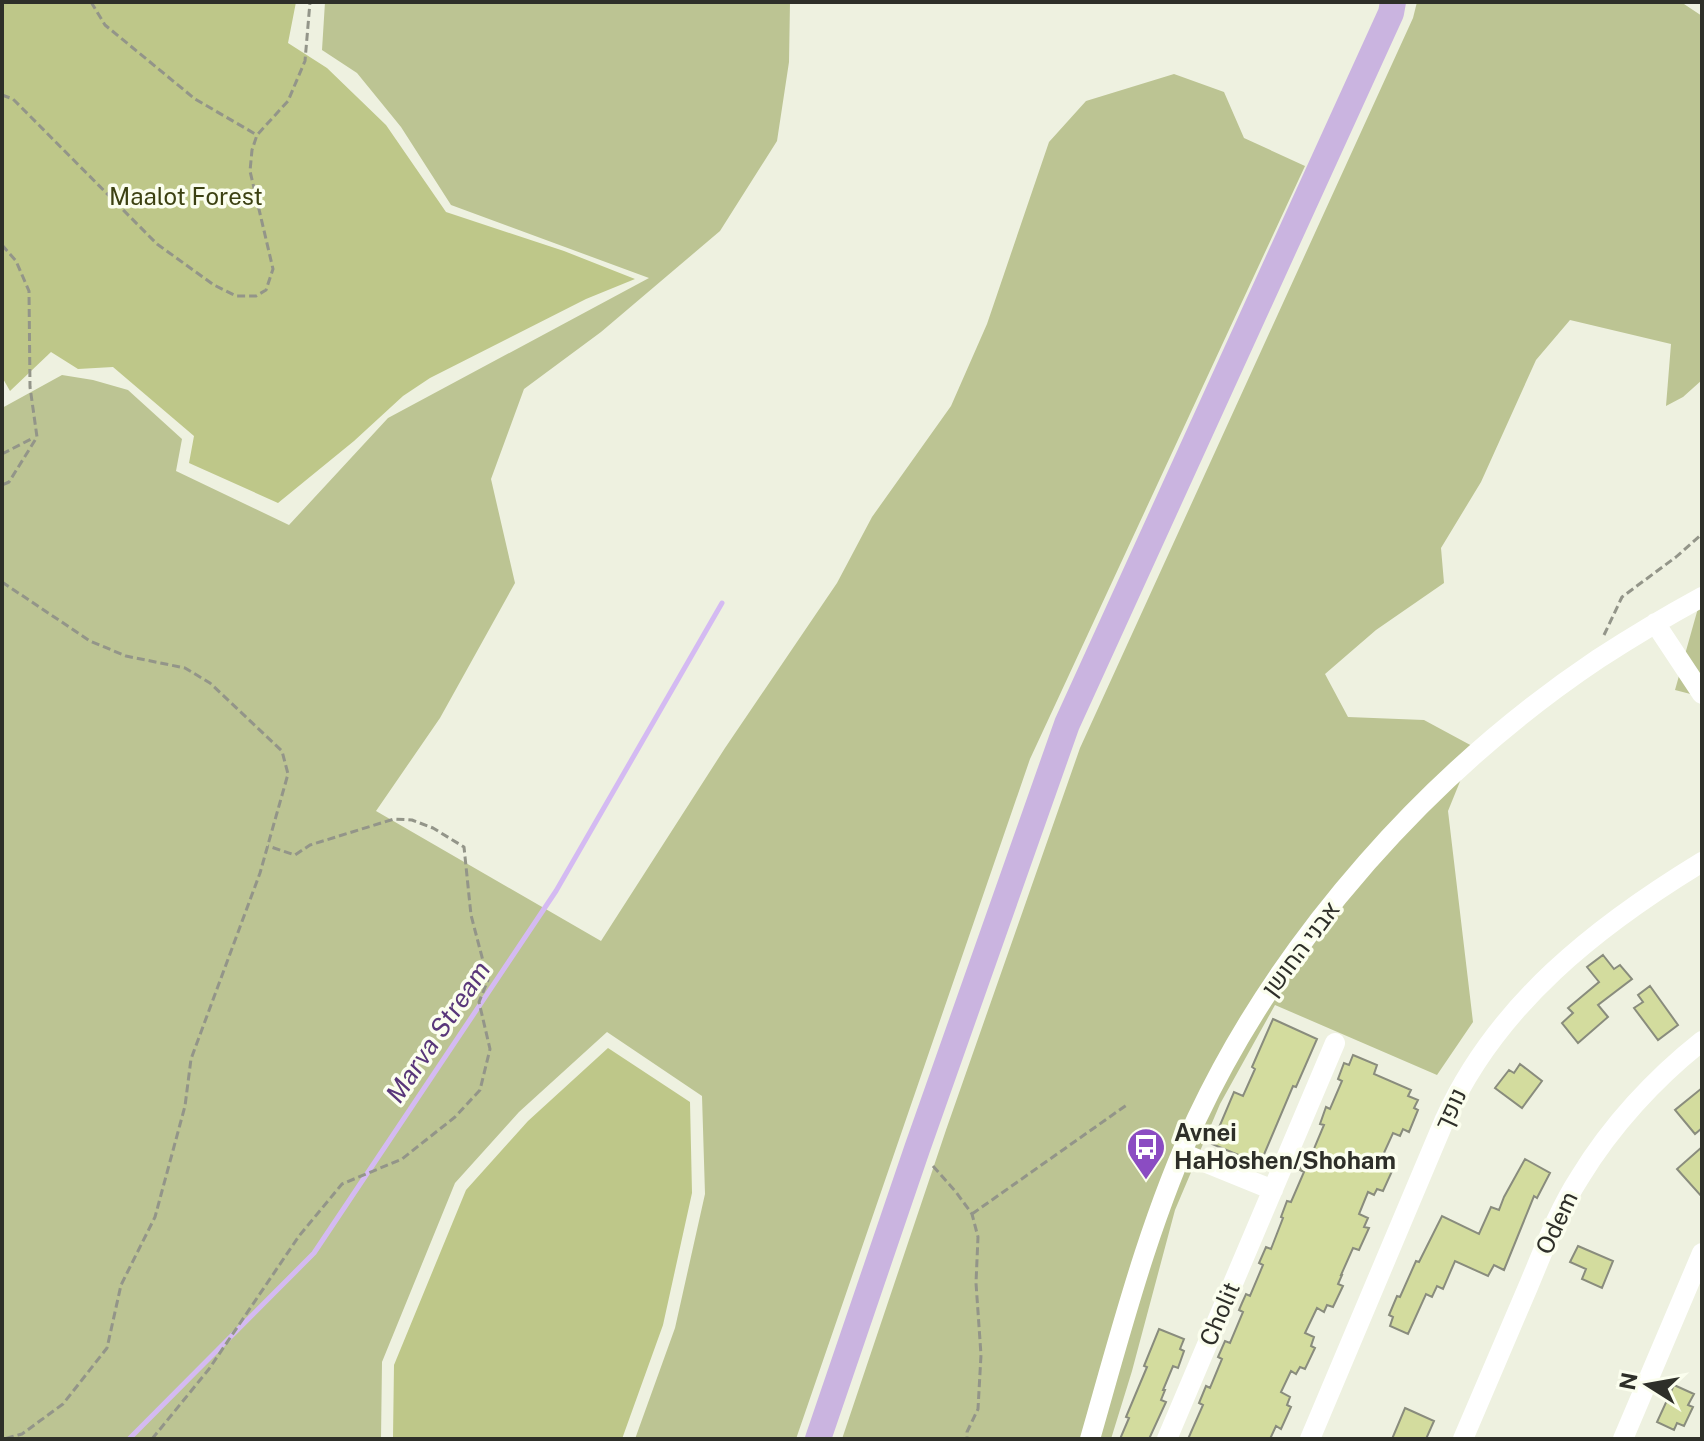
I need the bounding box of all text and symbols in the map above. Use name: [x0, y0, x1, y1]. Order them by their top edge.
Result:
park label: Maalot Forest: [109, 182, 263, 210]
street label: אבני החושן: [1255, 895, 1345, 1001]
water label: Marva Stream: [379, 955, 496, 1108]
street label: נופך: [1428, 1083, 1472, 1134]
place label: Avnei HaHoshen/Shoham: [1174, 1118, 1396, 1174]
bus stop icon: Avnei HaHoshen/Shoham: [1125, 1126, 1167, 1181]
street label: Odem: [1529, 1187, 1583, 1258]
street label: Cholit: [1193, 1278, 1245, 1350]
north arrow: [1608, 1345, 1688, 1425]
text: N: [1614, 1370, 1643, 1392]

